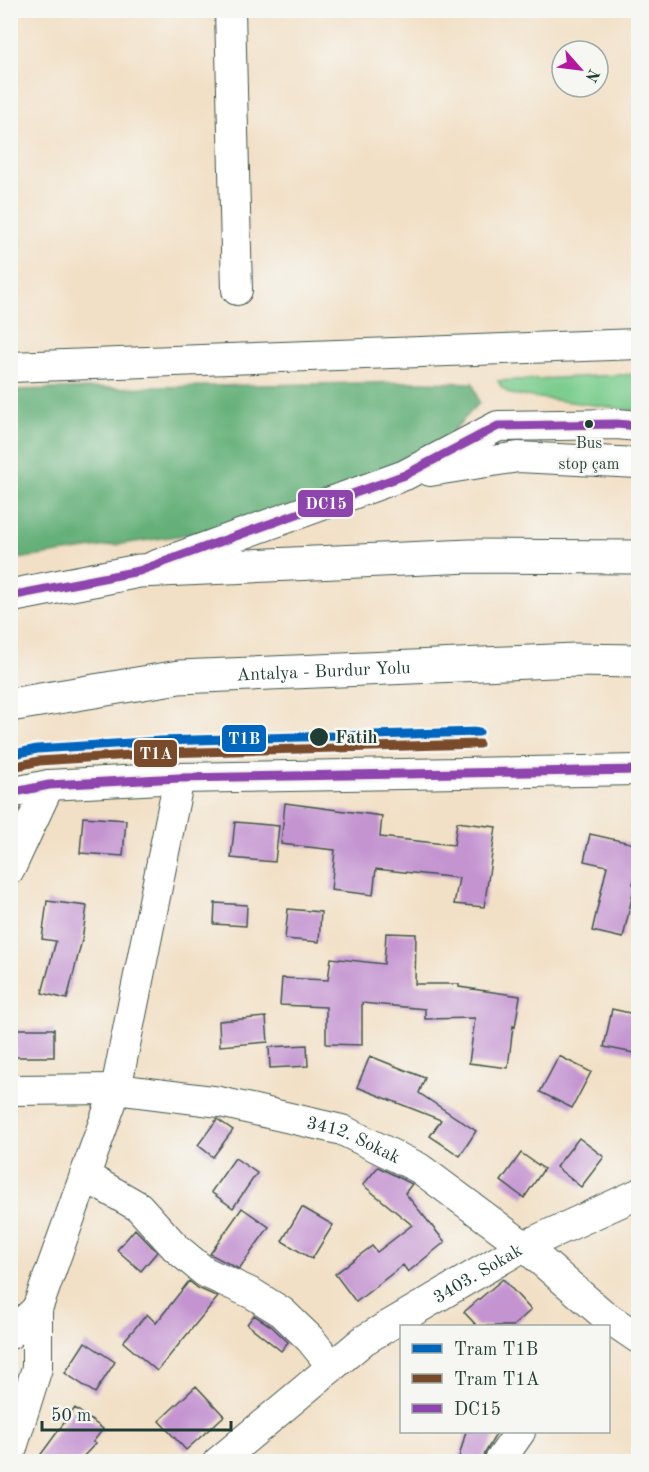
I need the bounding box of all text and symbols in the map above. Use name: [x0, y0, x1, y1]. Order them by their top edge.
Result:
north arrow: [550, 39, 610, 99]
text: N: [581, 66, 601, 85]
marker: Bus stop çam: [583, 418, 595, 430]
place label: Bus stop çam: [559, 436, 620, 473]
line badge: DC15: [297, 489, 354, 518]
text: DC15: [305, 497, 347, 513]
street label: Antalya - Burdur Yolu: [236, 659, 411, 685]
line badge: T1B: [221, 724, 267, 753]
marker: Fatih: [308, 726, 330, 748]
place label: Fatih: [335, 729, 378, 747]
text: T1B: [228, 732, 260, 748]
line badge: T1A: [133, 739, 178, 768]
text: T1A: [140, 747, 172, 763]
street label: 3412. Sokak: [305, 1114, 403, 1167]
street label: 3403. Sokak: [431, 1241, 526, 1307]
legend: [400, 1325, 610, 1433]
text: Tram T1B: [454, 1341, 538, 1359]
text: Tram T1A: [454, 1371, 540, 1389]
scale bar: [42, 1394, 231, 1432]
text: DC15: [454, 1401, 501, 1419]
text: 50 m: [51, 1407, 91, 1425]

